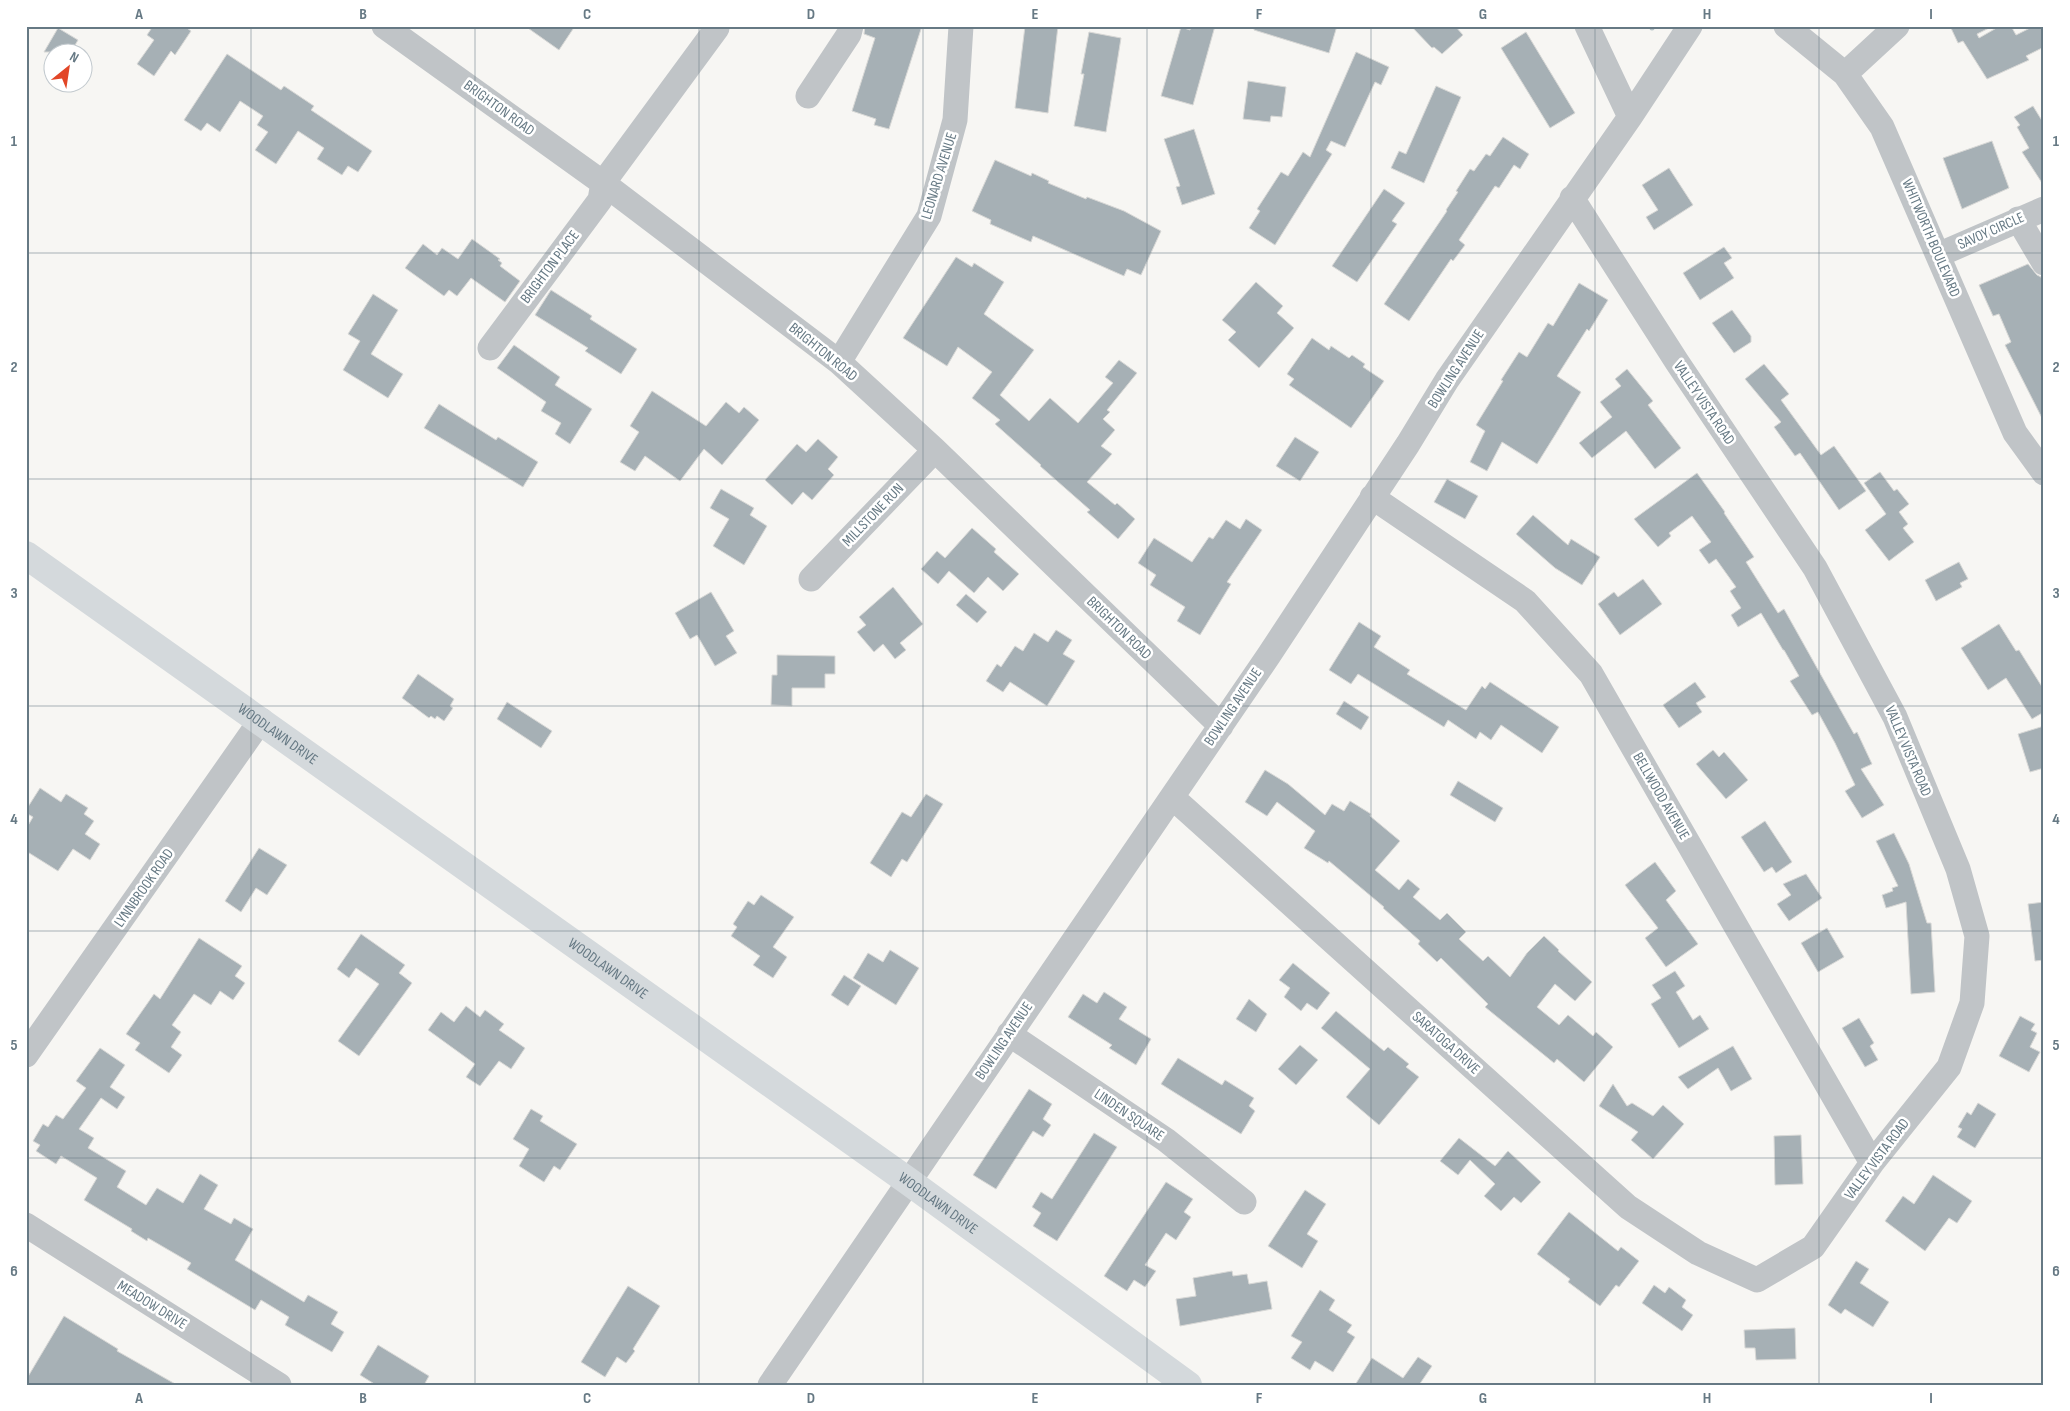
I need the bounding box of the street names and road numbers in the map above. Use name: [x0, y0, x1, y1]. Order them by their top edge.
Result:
street label: BRIGHTON ROAD: [460, 76, 538, 140]
street label: LEONARD AVENUE: [917, 130, 961, 222]
street label: WHITWORTH BOULEVARD: [1897, 176, 1965, 300]
street label: SAVOY CIRCLE: [1955, 208, 2027, 254]
street label: BRIGHTON PLACE: [516, 227, 584, 307]
street label: BRIGHTON ROAD: [785, 319, 861, 385]
street label: BOWLING AVENUE: [1424, 326, 1488, 412]
street label: VALLEY VISTA ROAD: [1669, 357, 1739, 449]
street label: MILLSTONE RUN: [838, 479, 908, 551]
street label: BRIGHTON ROAD: [1083, 592, 1155, 664]
street label: BOWLING AVENUE: [1200, 664, 1266, 750]
street label: WOODLAWN DRIVE: [234, 699, 322, 769]
street label: VALLEY VISTA ROAD: [1880, 703, 1936, 799]
street label: BELLWOOD AVENUE: [1628, 749, 1694, 843]
street label: LYNNBROOK ROAD: [110, 845, 178, 931]
street label: WOODLAWN DRIVE: [565, 933, 652, 1003]
street label: BOWLING AVENUE: [971, 998, 1037, 1084]
street label: SARATOGA DRIVE: [1408, 1007, 1484, 1079]
street label: LINDEN SQUARE: [1090, 1085, 1168, 1145]
street label: VALLEY VISTA ROAD: [1840, 1115, 1914, 1203]
street label: WOODLAWN DRIVE: [895, 1168, 982, 1238]
street label: MEADOW DRIVE: [114, 1276, 190, 1334]

